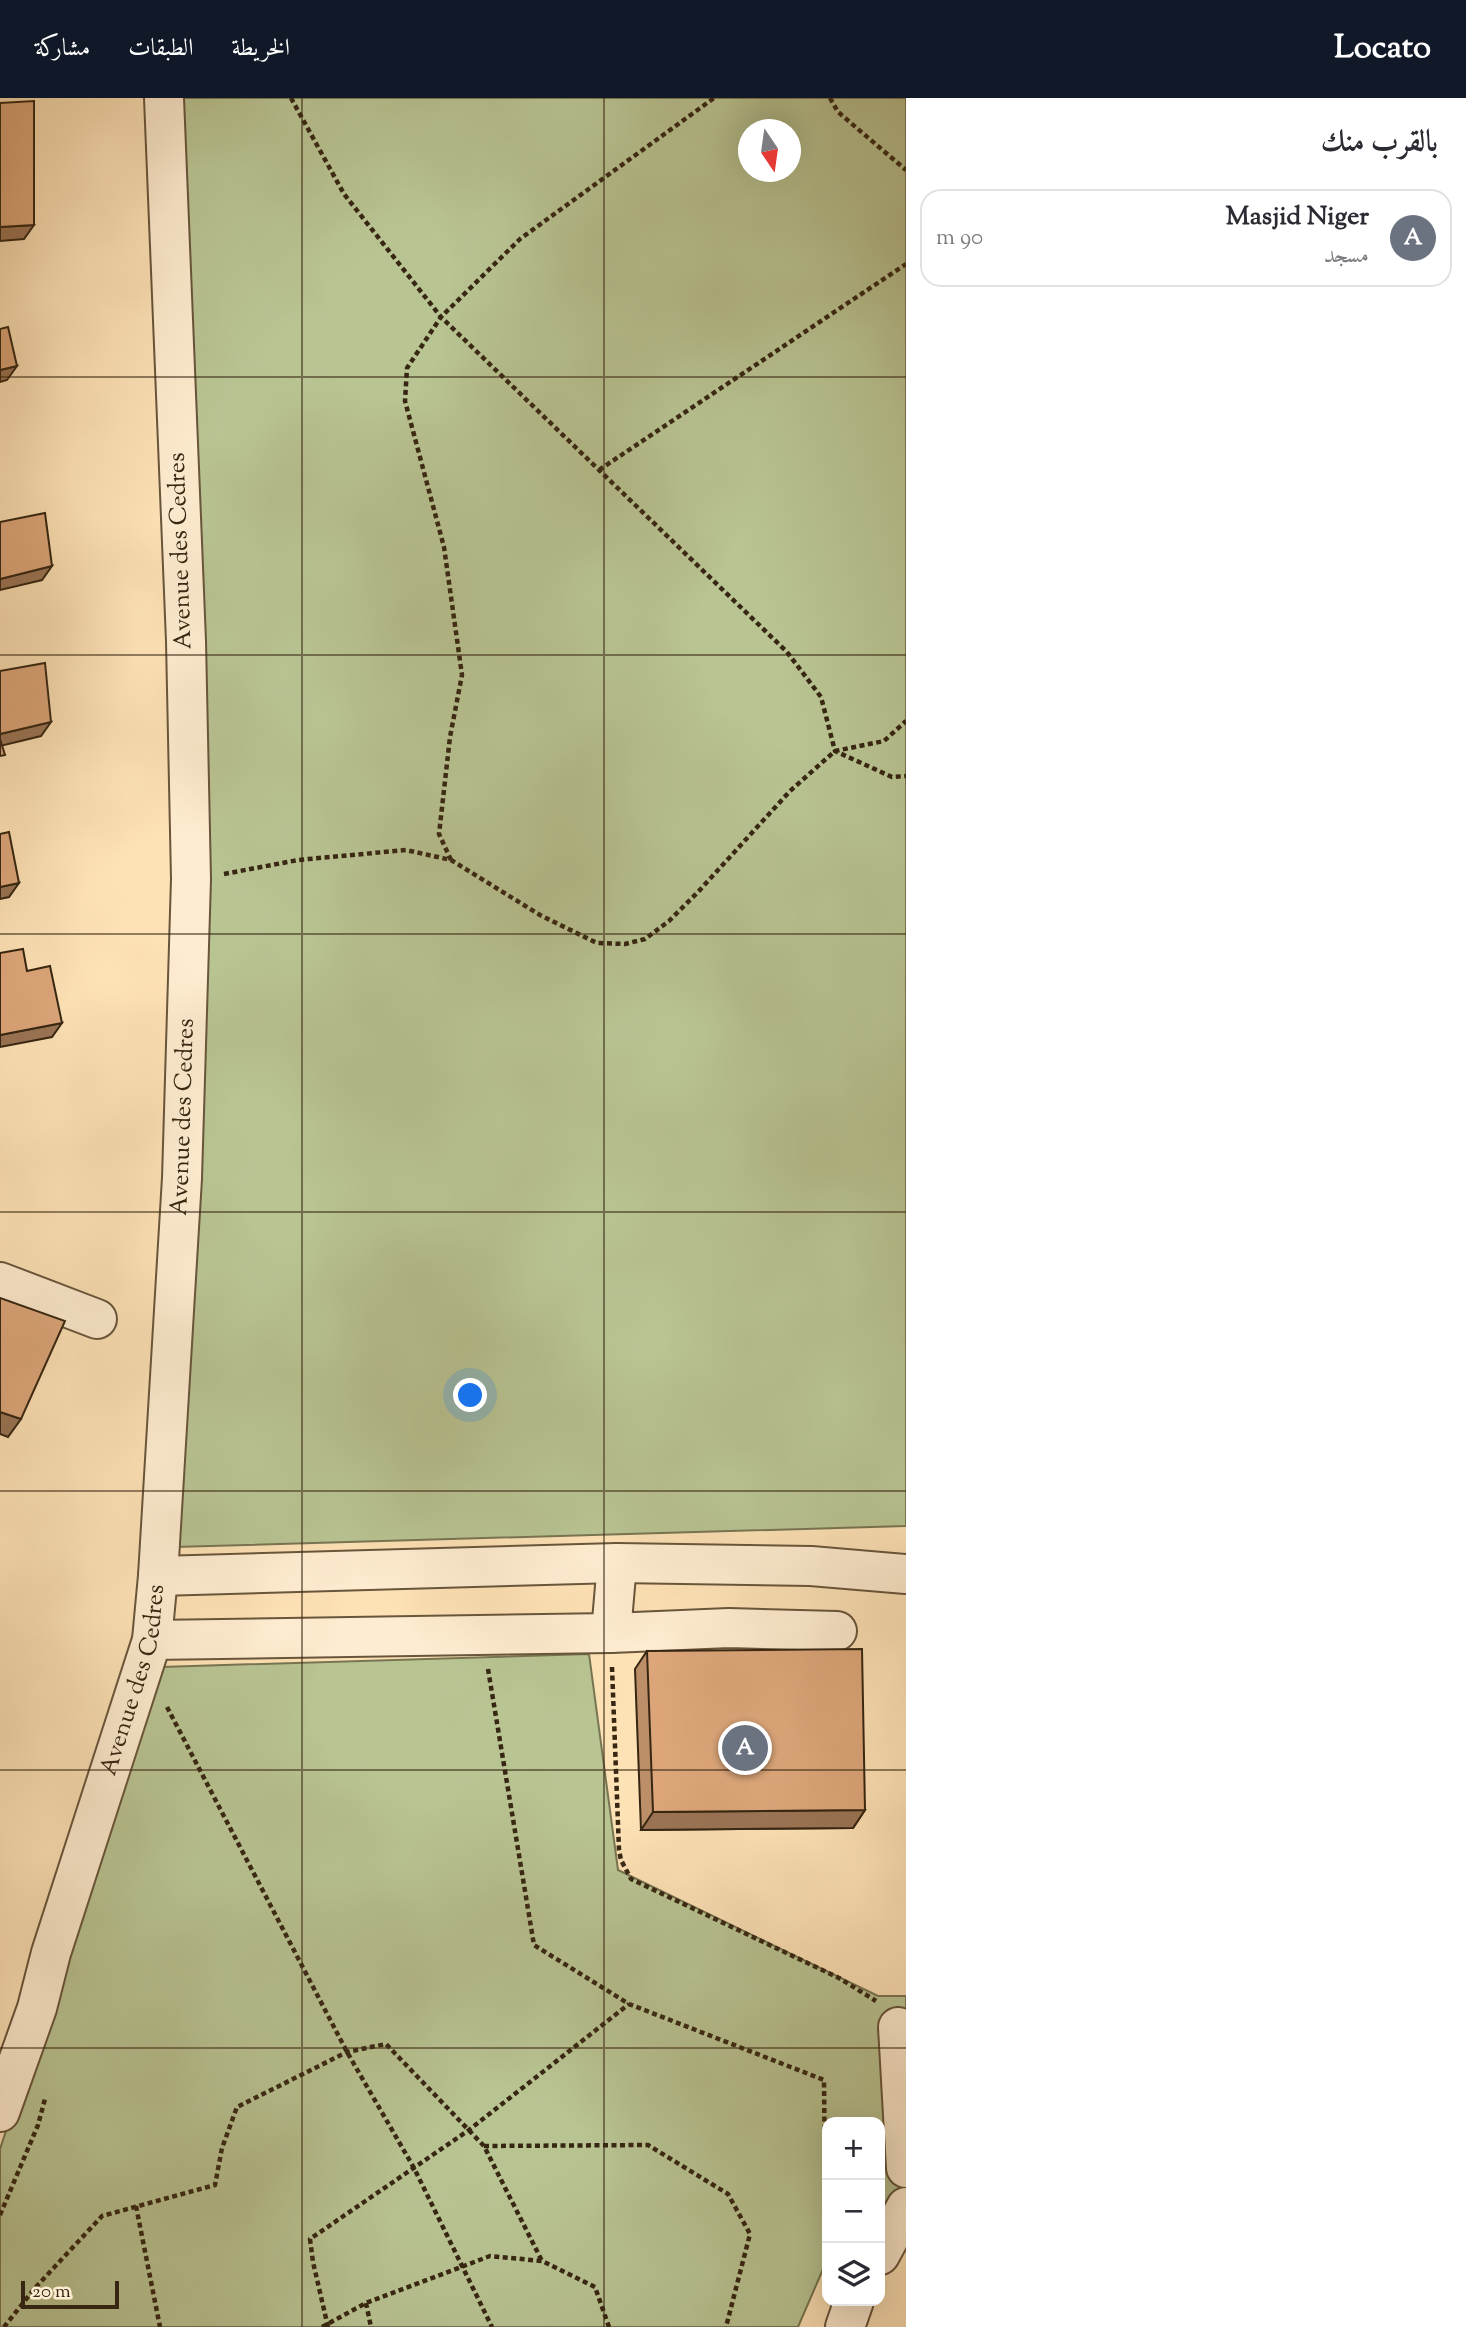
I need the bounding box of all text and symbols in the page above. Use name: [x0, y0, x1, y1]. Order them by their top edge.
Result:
text: Locato: [1334, 25, 1431, 73]
text: مشاركة: [35, 32, 90, 66]
text: الطبقات: [128, 32, 194, 66]
text: الخريطة: [232, 32, 290, 66]
north arrow: [738, 119, 801, 182]
text: بالقرب منك: [1321, 122, 1438, 165]
text: Masjid Niger: [1226, 199, 1369, 236]
text: 90 m: [936, 222, 983, 255]
text: A: [1404, 222, 1422, 255]
text: مسجد: [1324, 240, 1369, 273]
street label: Avenue des Cedres: [161, 452, 201, 650]
street label: Avenue des Cedres: [163, 1018, 204, 1217]
your location: [453, 1378, 487, 1412]
street label: Avenue des Cedres: [92, 1583, 174, 1780]
pin: A: [722, 1722, 768, 1774]
map controls: [822, 2117, 885, 2306]
button: +: [822, 2117, 885, 2180]
button: −: [822, 2180, 885, 2243]
button: layers: [822, 2243, 885, 2306]
scale bar: [21, 2278, 119, 2310]
text: 20 m: [32, 2279, 71, 2306]

